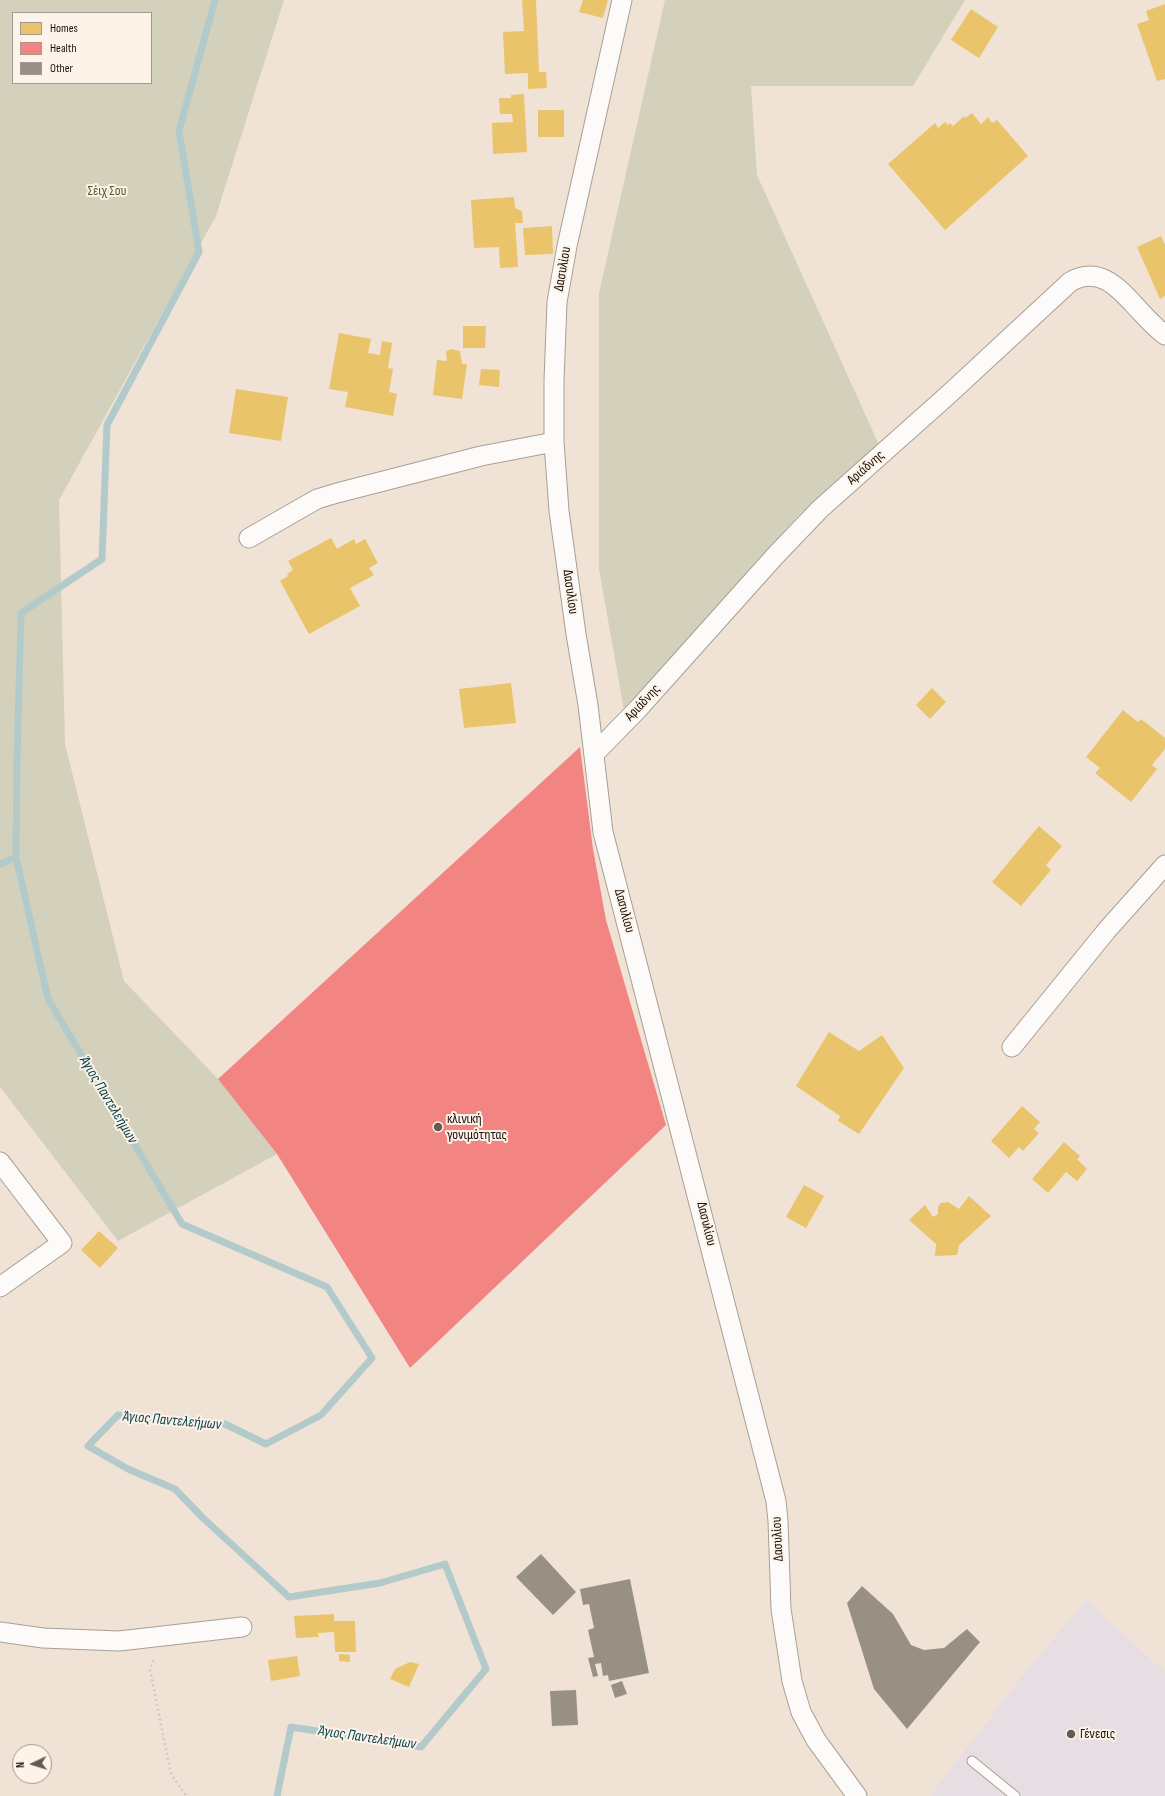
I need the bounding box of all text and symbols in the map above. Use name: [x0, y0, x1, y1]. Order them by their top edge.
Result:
legend: [12, 12, 152, 84]
text: Homes: [50, 21, 78, 36]
text: Health: [50, 41, 77, 56]
text: Other: [50, 61, 73, 76]
park label: Σέιχ Σου: [88, 183, 126, 199]
street label: Δασυλίου: [551, 245, 575, 293]
street label: Αριάδνης: [844, 447, 888, 489]
street label: Δασυλίου: [559, 569, 581, 615]
street label: Αριάδνης: [622, 681, 664, 725]
street label: Δασυλίου: [610, 887, 638, 935]
water label: Άγιος Παντελεήμων: [75, 1053, 141, 1147]
place label: κλινική γονιμότητας: [447, 1111, 507, 1144]
marker: κλινική γονιμότητας: [432, 1121, 444, 1133]
street label: Δασυλίου: [692, 1200, 720, 1248]
water label: Άγιος Παντελεήμων: [122, 1408, 222, 1434]
street label: Δασυλίου: [768, 1516, 788, 1562]
water label: Άγιος Παντελεήμων: [317, 1722, 417, 1754]
place label: Γένεσις: [1080, 1726, 1115, 1742]
marker: Γένεσις: [1065, 1728, 1077, 1740]
north arrow: [12, 1744, 52, 1784]
text: N: [14, 1761, 27, 1768]

